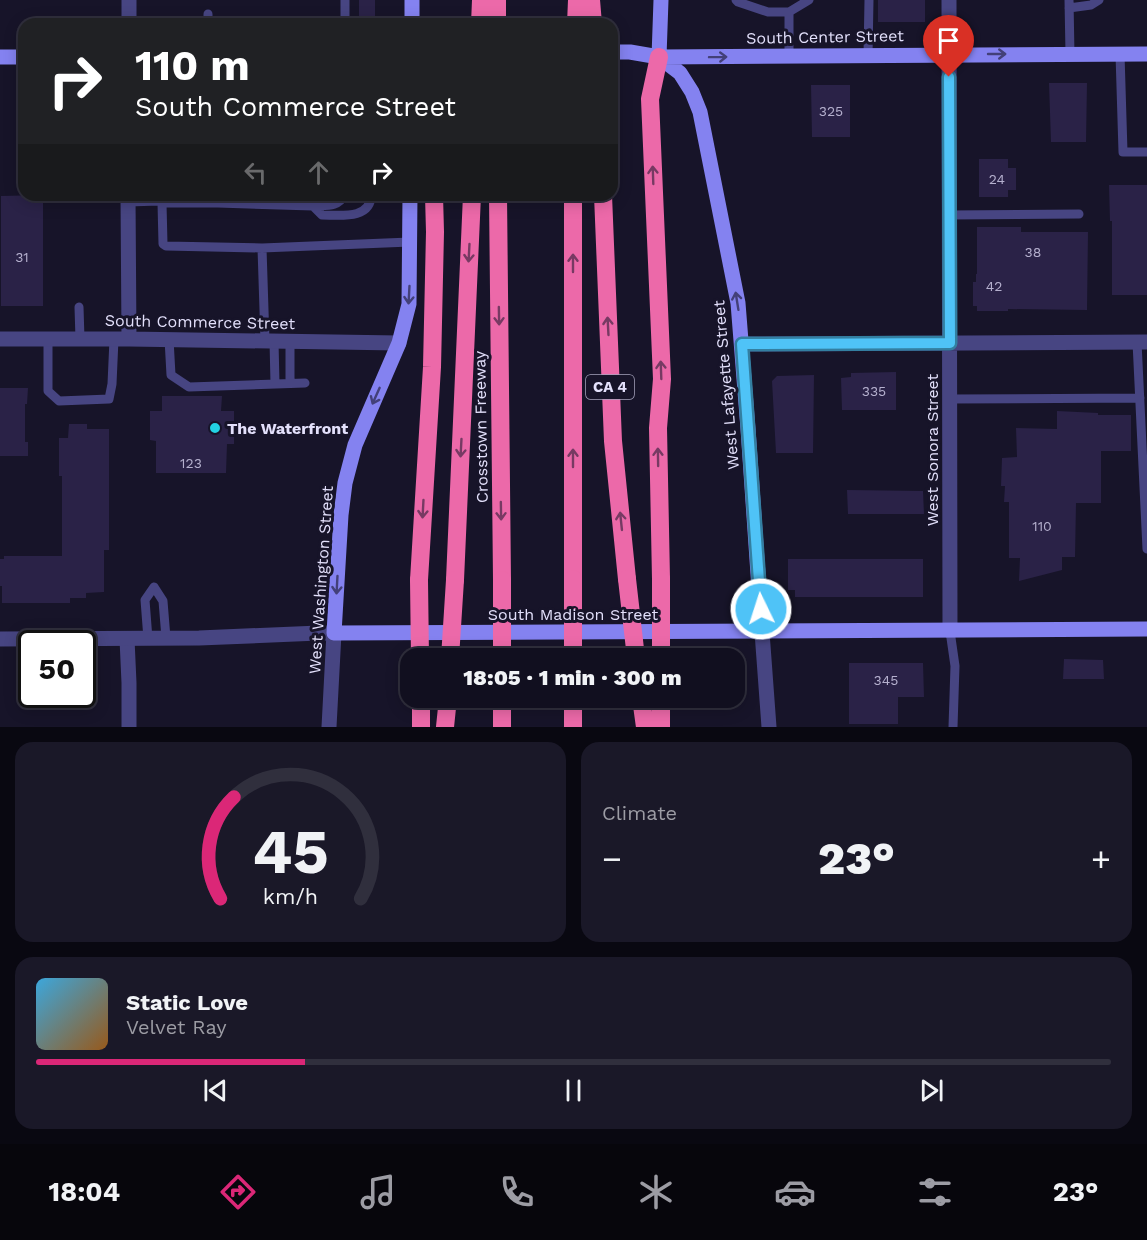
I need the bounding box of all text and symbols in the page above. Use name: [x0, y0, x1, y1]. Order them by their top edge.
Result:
pin: [923, 15, 974, 77]
icon: arrive: [932, 24, 965, 57]
street label: South Center Street: [746, 26, 904, 48]
text: 110 m: [135, 41, 250, 90]
icon: right: [36, 42, 114, 120]
one-way arrow: [986, 48, 1006, 60]
one-way arrow: [707, 51, 727, 63]
text: South Commerce Street: [135, 91, 456, 123]
house number: 325: [819, 103, 843, 119]
icon: left: [239, 156, 272, 189]
icon: ahead: [302, 156, 335, 189]
icon: right: [365, 156, 398, 189]
one-way arrow: [648, 165, 659, 185]
house number: 24: [989, 171, 1005, 187]
one-way arrow: [464, 243, 475, 263]
house number: 38: [1025, 244, 1041, 260]
house number: 31: [15, 249, 29, 265]
one-way arrow: [567, 253, 579, 273]
house number: 42: [986, 278, 1002, 294]
one-way arrow: [403, 285, 414, 305]
one-way arrow: [731, 292, 742, 312]
street label: West Lafayette Street: [709, 299, 743, 471]
one-way arrow: [493, 306, 505, 326]
street label: South Commerce Street: [105, 311, 296, 333]
one-way arrow: [602, 317, 613, 337]
street label: Crosstown Freeway: [470, 350, 492, 503]
one-way arrow: [656, 360, 667, 380]
street label: West Sonora Street: [923, 373, 942, 526]
road number: CA 4: [586, 375, 634, 399]
house number: 335: [862, 383, 886, 399]
one-way arrow: [370, 387, 381, 405]
place label: The Waterfront: [227, 419, 348, 438]
marker: The Waterfront: [208, 421, 222, 435]
one-way arrow: [455, 438, 466, 458]
one-way arrow: [567, 448, 579, 468]
one-way arrow: [653, 448, 664, 468]
house number: 123: [180, 455, 202, 471]
street label: West Washington Street: [305, 485, 337, 675]
one-way arrow: [418, 499, 429, 519]
one-way arrow: [495, 501, 507, 521]
one-way arrow: [615, 511, 626, 531]
house number: 110: [1032, 518, 1052, 534]
one-way arrow: [331, 575, 342, 595]
position arrow: [729, 577, 793, 641]
street label: South Madison Street: [488, 605, 658, 624]
speed limit sign: 50: [18, 630, 96, 708]
text: 18:05 · 1 min · 300 m: [463, 665, 682, 690]
house number: 345: [874, 672, 898, 688]
text: Climate: [602, 801, 677, 825]
text: 45: [252, 815, 329, 888]
text: 23°: [818, 832, 895, 885]
text: −: [602, 839, 622, 878]
text: +: [1091, 839, 1111, 878]
text: km/h: [263, 884, 318, 909]
text: Static Love: [126, 990, 248, 1015]
text: Velvet Ray: [126, 1015, 227, 1039]
icon: previous: [199, 1074, 232, 1107]
icon: pause: [557, 1074, 590, 1107]
icon: next: [915, 1074, 948, 1107]
icon: directions: [217, 1171, 259, 1213]
icon: music: [357, 1171, 399, 1213]
icon: phone: [496, 1171, 538, 1213]
icon: climate: [635, 1171, 677, 1213]
icon: car: [774, 1171, 816, 1213]
icon: filters: [914, 1171, 956, 1213]
text: 18:04: [49, 1176, 120, 1208]
text: 23°: [1053, 1176, 1098, 1208]

